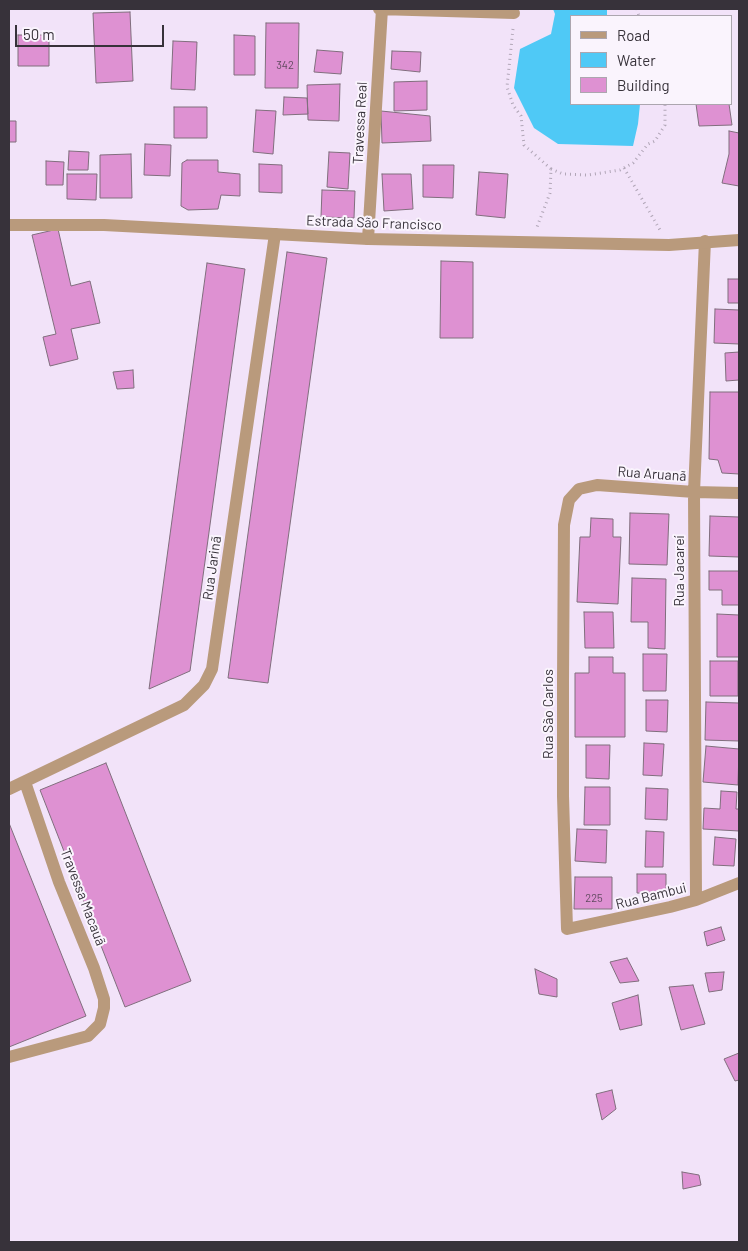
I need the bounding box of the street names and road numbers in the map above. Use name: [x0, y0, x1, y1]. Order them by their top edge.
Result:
street label: Travessa Real: [349, 81, 371, 165]
street label: Estrada São Francisco: [306, 212, 442, 234]
street label: Rua Aruanã: [617, 463, 687, 485]
street label: Rua Jarinã: [199, 535, 225, 601]
street label: Rua Jacareí: [671, 535, 687, 607]
street label: Rua São Carlos: [540, 669, 556, 759]
street label: Travessa Macauã: [57, 846, 109, 948]
street label: Rua Bambui: [614, 879, 688, 913]

